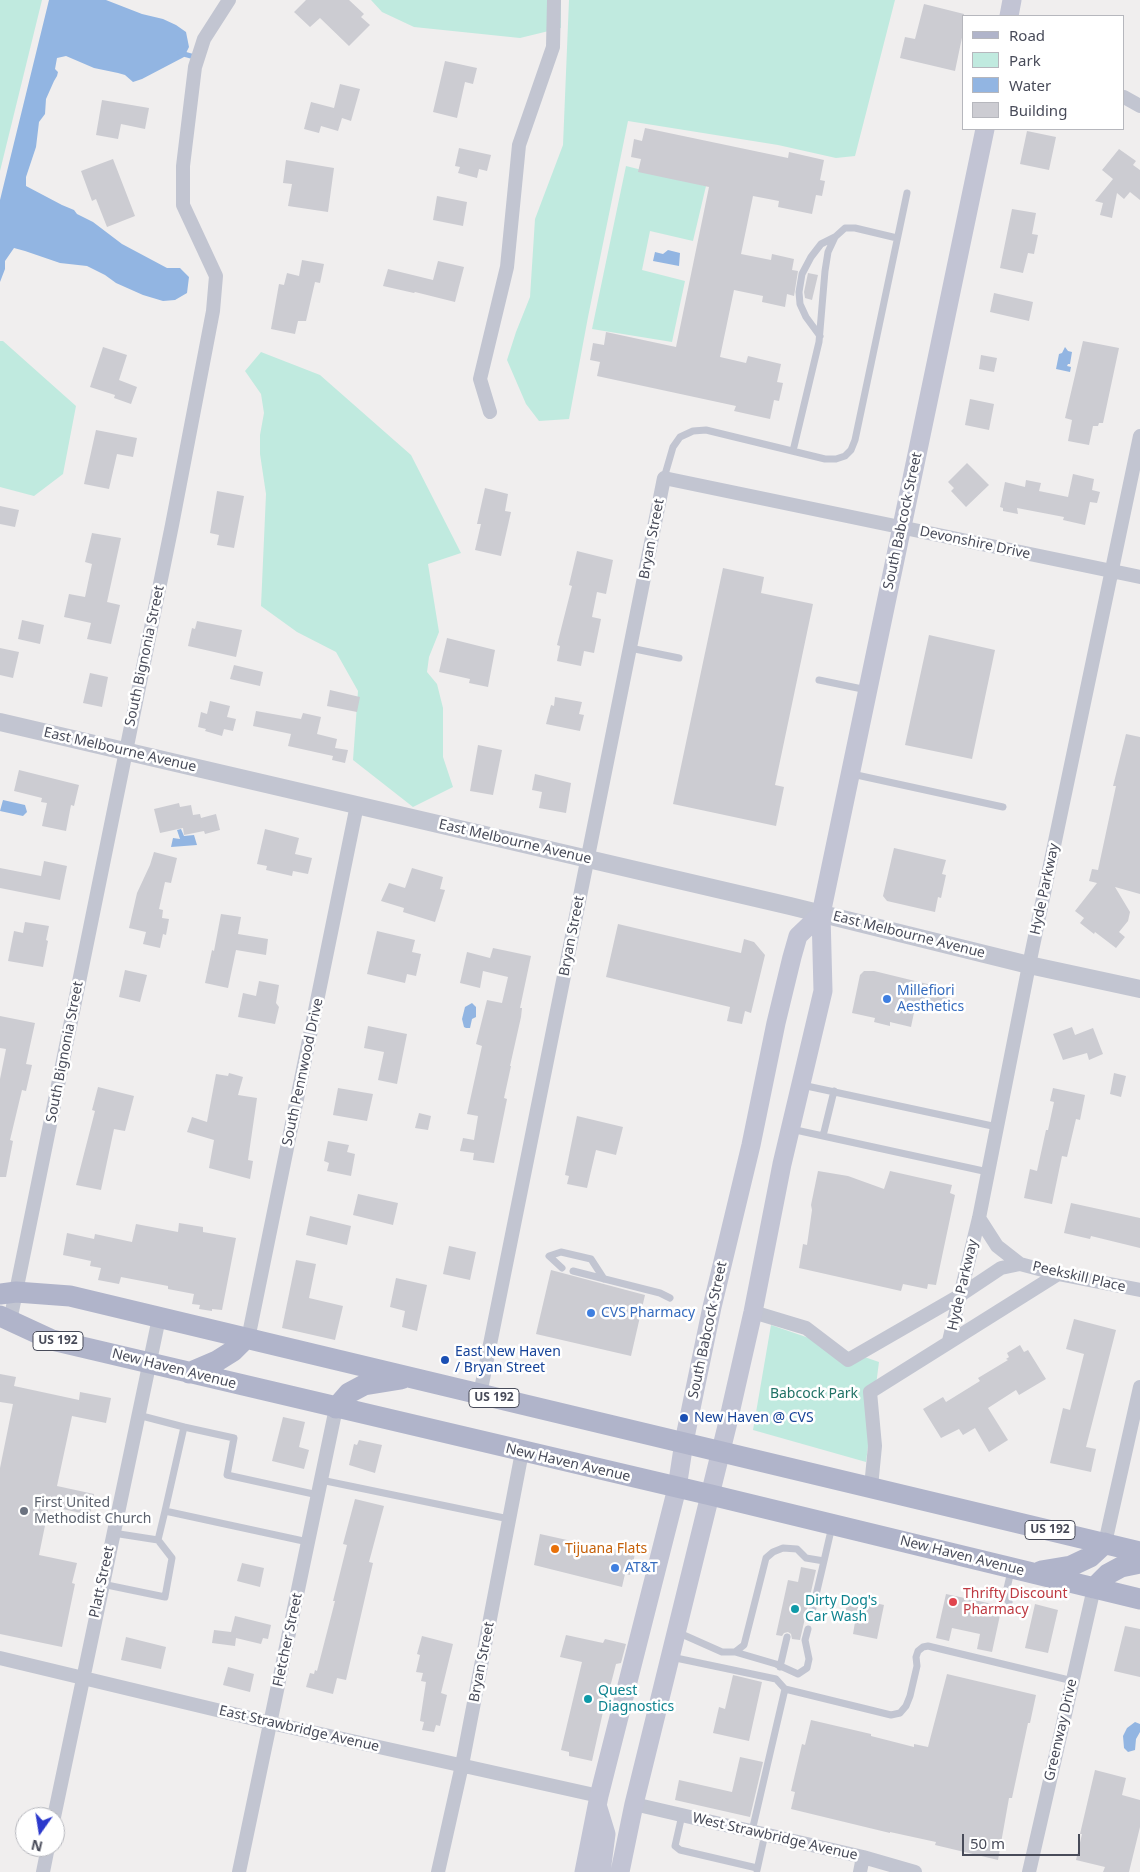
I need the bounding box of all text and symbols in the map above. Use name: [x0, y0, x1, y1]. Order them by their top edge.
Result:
legend: [962, 15, 1125, 130]
text: Road: [1009, 25, 1045, 45]
text: Park: [1009, 50, 1041, 70]
text: Water: [1009, 75, 1051, 95]
text: Building: [1009, 100, 1067, 120]
street label: South Babcock Street: [880, 451, 926, 591]
street label: Bryan Street: [636, 498, 668, 580]
street label: Devonshire Drive: [918, 523, 1032, 563]
street label: South Bignonia Street: [122, 584, 168, 728]
street label: East Melbourne Avenue: [42, 724, 198, 776]
street label: East Melbourne Avenue: [437, 816, 593, 868]
street label: Hyde Parkway: [1027, 842, 1063, 936]
street label: Bryan Street: [556, 895, 588, 977]
street label: East Melbourne Avenue: [831, 908, 987, 962]
street label: South Bignonia Street: [43, 980, 87, 1124]
place label: Millefiori Aesthetics: [897, 983, 964, 1016]
marker: Millefiori Aesthetics: [881, 993, 893, 1005]
street label: South Pennwood Drive: [279, 997, 327, 1147]
street label: Hyde Parkway: [944, 1238, 982, 1332]
street label: Peekskill Place: [1031, 1258, 1127, 1296]
street label: South Babcock Street: [685, 1260, 731, 1400]
place label: CVS Pharmacy: [601, 1305, 695, 1321]
marker: CVS Pharmacy: [585, 1307, 597, 1319]
road number: US 192: [33, 1332, 83, 1350]
place label: East New Haven / Bryan Street: [455, 1344, 561, 1376]
street label: New Haven Avenue: [110, 1345, 238, 1393]
marker: East New Haven / Bryan Street: [439, 1354, 451, 1366]
park label: Babcock Park: [770, 1386, 858, 1402]
road number: US 192: [469, 1389, 519, 1408]
place label: New Haven @ CVS: [694, 1410, 814, 1426]
marker: New Haven @ CVS: [678, 1412, 690, 1424]
street label: New Haven Avenue: [504, 1440, 632, 1486]
place label: First United Methodist Church: [34, 1495, 151, 1528]
marker: First United Methodist Church: [18, 1505, 30, 1517]
road number: US 192: [1025, 1520, 1075, 1540]
street label: New Haven Avenue: [898, 1532, 1026, 1580]
place label: Tijuana Flats: [565, 1541, 647, 1557]
marker: Tijuana Flats: [549, 1543, 561, 1555]
street label: Platt Street: [86, 1545, 118, 1619]
place label: AT&T: [625, 1560, 658, 1576]
marker: AT&T: [609, 1562, 621, 1574]
place label: Thrifty Discount Pharmacy: [963, 1586, 1068, 1618]
street label: Fletcher Street: [270, 1591, 306, 1689]
place label: Dirty Dog's Car Wash: [805, 1593, 877, 1625]
marker: Thrifty Discount Pharmacy: [947, 1596, 959, 1608]
marker: Dirty Dog's Car Wash: [789, 1603, 801, 1615]
street label: Bryan Street: [466, 1621, 498, 1703]
street label: Greenway Drive: [1041, 1677, 1081, 1783]
place label: Quest Diagnostics: [598, 1683, 674, 1715]
marker: Quest Diagnostics: [582, 1693, 594, 1705]
street label: East Strawbridge Avenue: [217, 1702, 381, 1756]
north arrow: [15, 1807, 65, 1857]
street label: West Strawbridge Avenue: [691, 1810, 859, 1864]
scale bar: [965, 1824, 1082, 1856]
text: 50 m: [970, 1833, 1005, 1853]
text: N: [29, 1836, 44, 1857]

